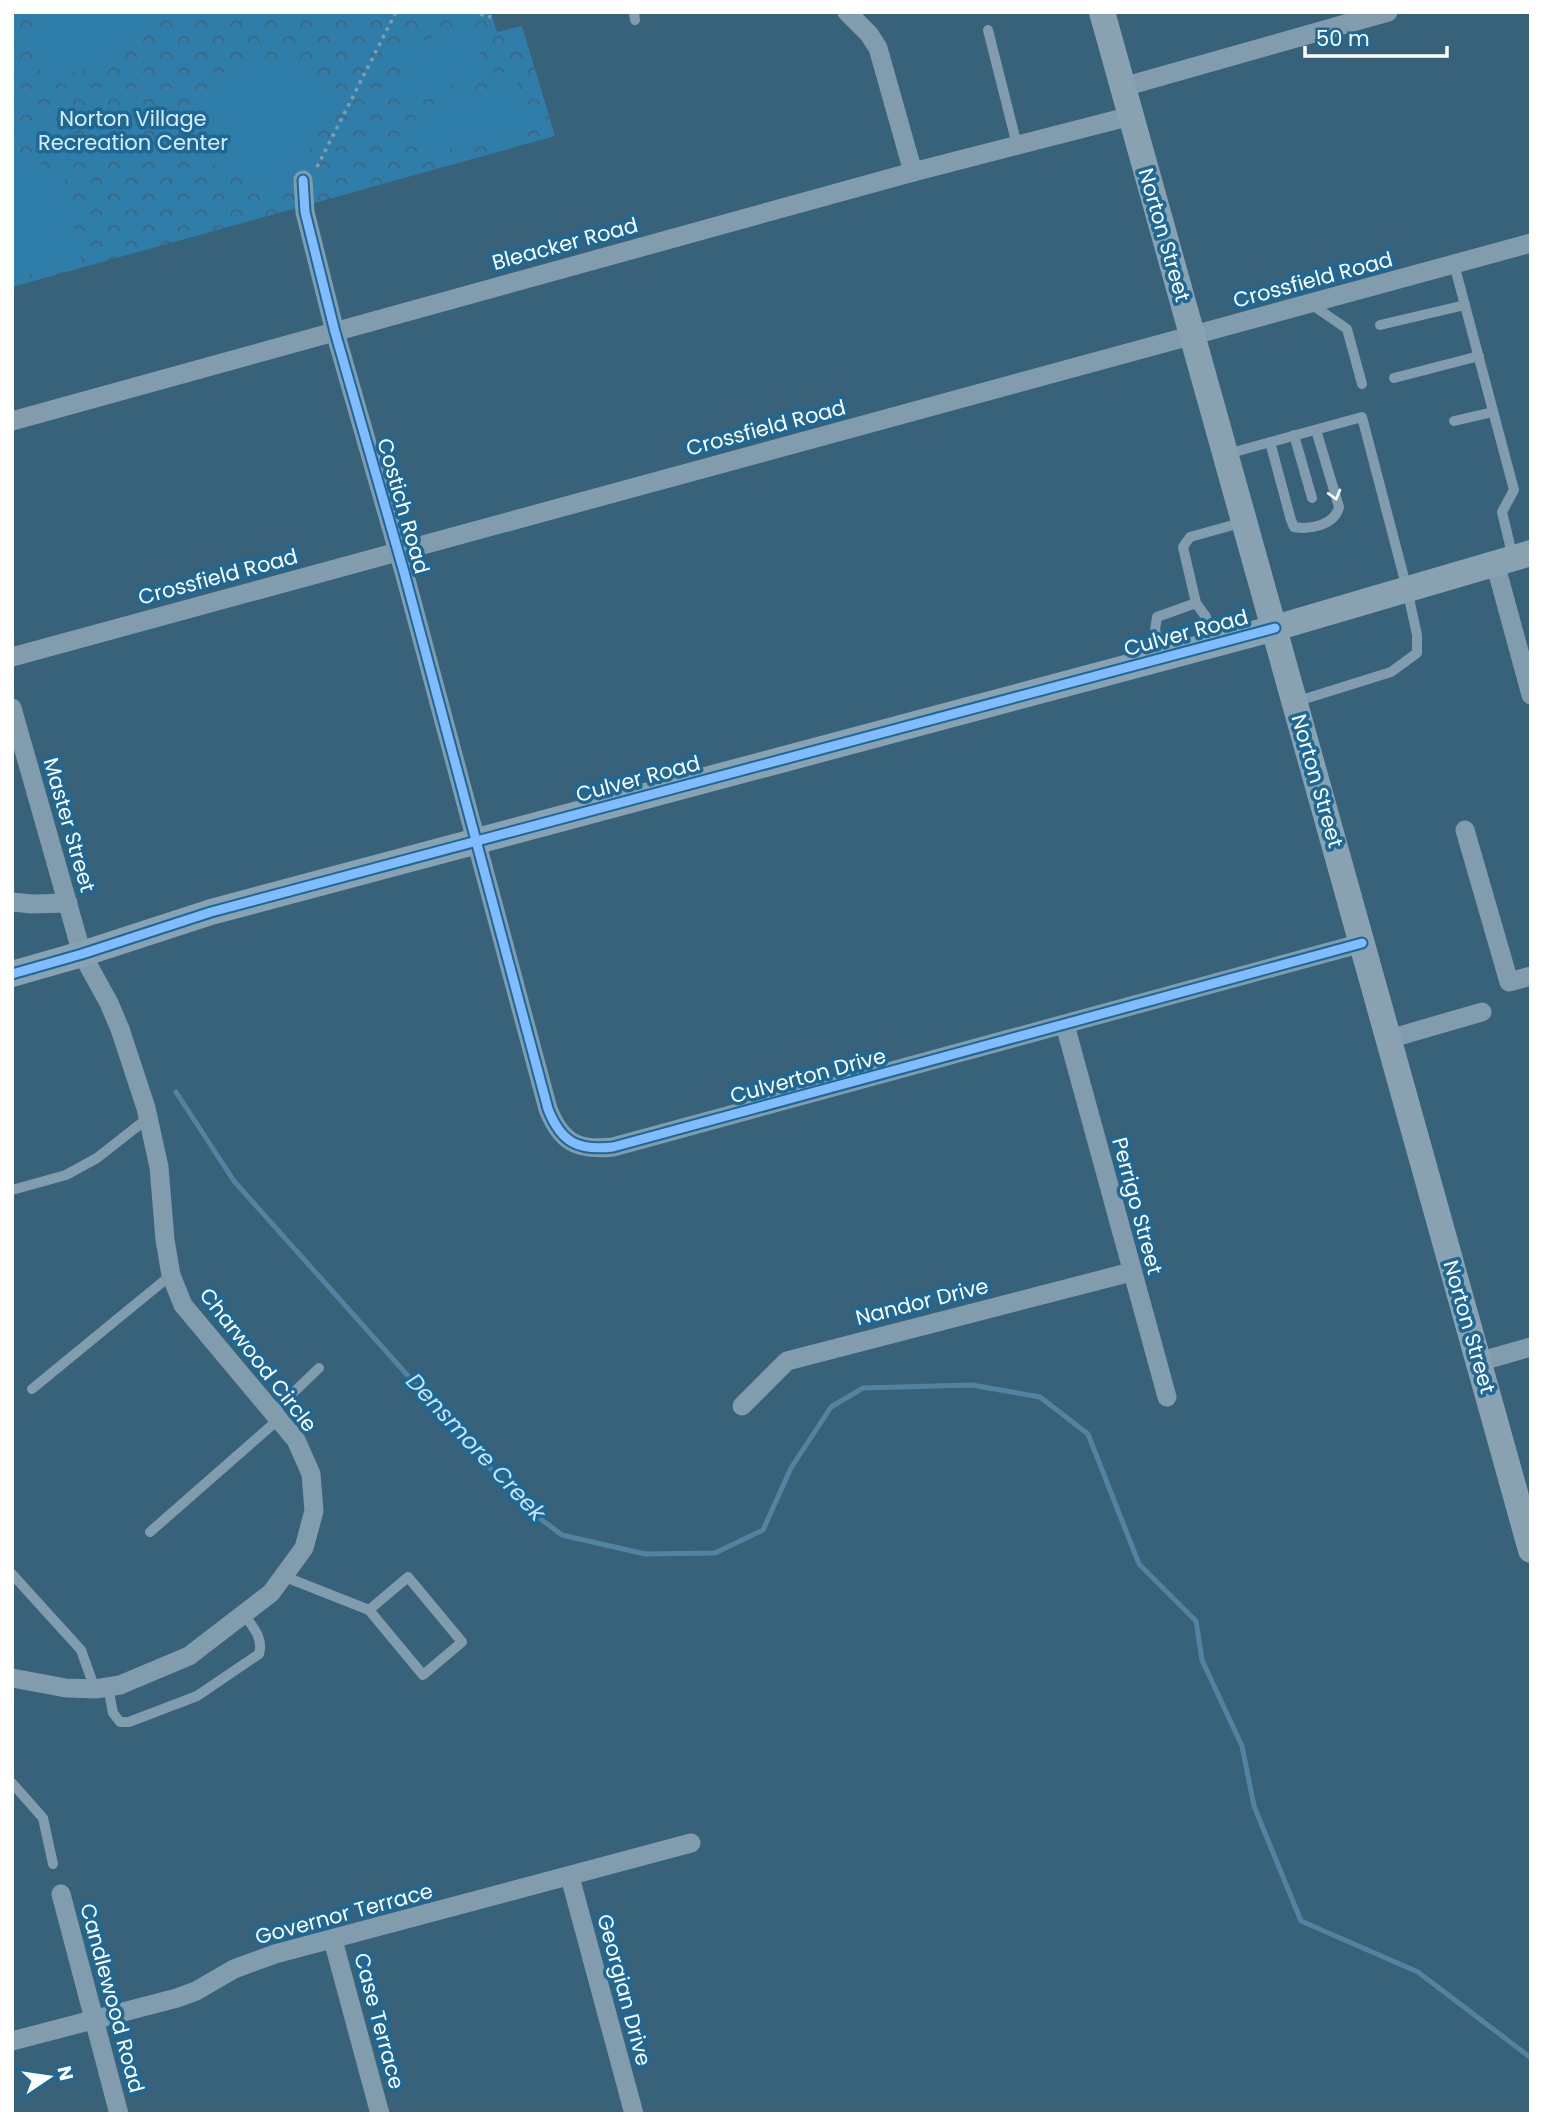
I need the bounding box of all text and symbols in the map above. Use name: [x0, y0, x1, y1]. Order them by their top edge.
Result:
scale bar: [1305, 14, 1447, 58]
text: 50 m: [1316, 24, 1370, 53]
park label: Norton Village Recreation Center: [38, 104, 228, 157]
street label: Norton Street: [1132, 165, 1197, 305]
street label: Bleacker Road: [489, 210, 641, 277]
street label: Crossfield Road: [1230, 244, 1396, 315]
street label: Crossfield Road: [683, 392, 849, 463]
street label: Costich Road: [370, 435, 437, 577]
one-way arrow: [1327, 489, 1342, 501]
street label: Crossfield Road: [135, 541, 301, 612]
street label: Culver Road: [1120, 602, 1251, 663]
street label: Norton Street: [1285, 711, 1350, 851]
street label: Culver Road: [572, 748, 703, 809]
street label: Master Street: [36, 754, 103, 896]
street label: Culverton Drive: [727, 1041, 889, 1110]
street label: Perrigo Street: [1105, 1134, 1170, 1278]
street label: Norton Street: [1437, 1257, 1502, 1397]
street label: Nandor Drive: [852, 1271, 991, 1332]
street label: Charwood Circle: [193, 1282, 324, 1438]
water label: Densmore Creek: [399, 1366, 554, 1529]
street label: Governor Terrace: [252, 1876, 436, 1951]
street label: Candlewood Road: [73, 1900, 152, 2096]
street label: Georgian Drive: [590, 1911, 659, 2069]
street label: Case Terrace: [347, 1949, 412, 2092]
north arrow: [14, 2042, 84, 2112]
text: N: [50, 2063, 80, 2083]

